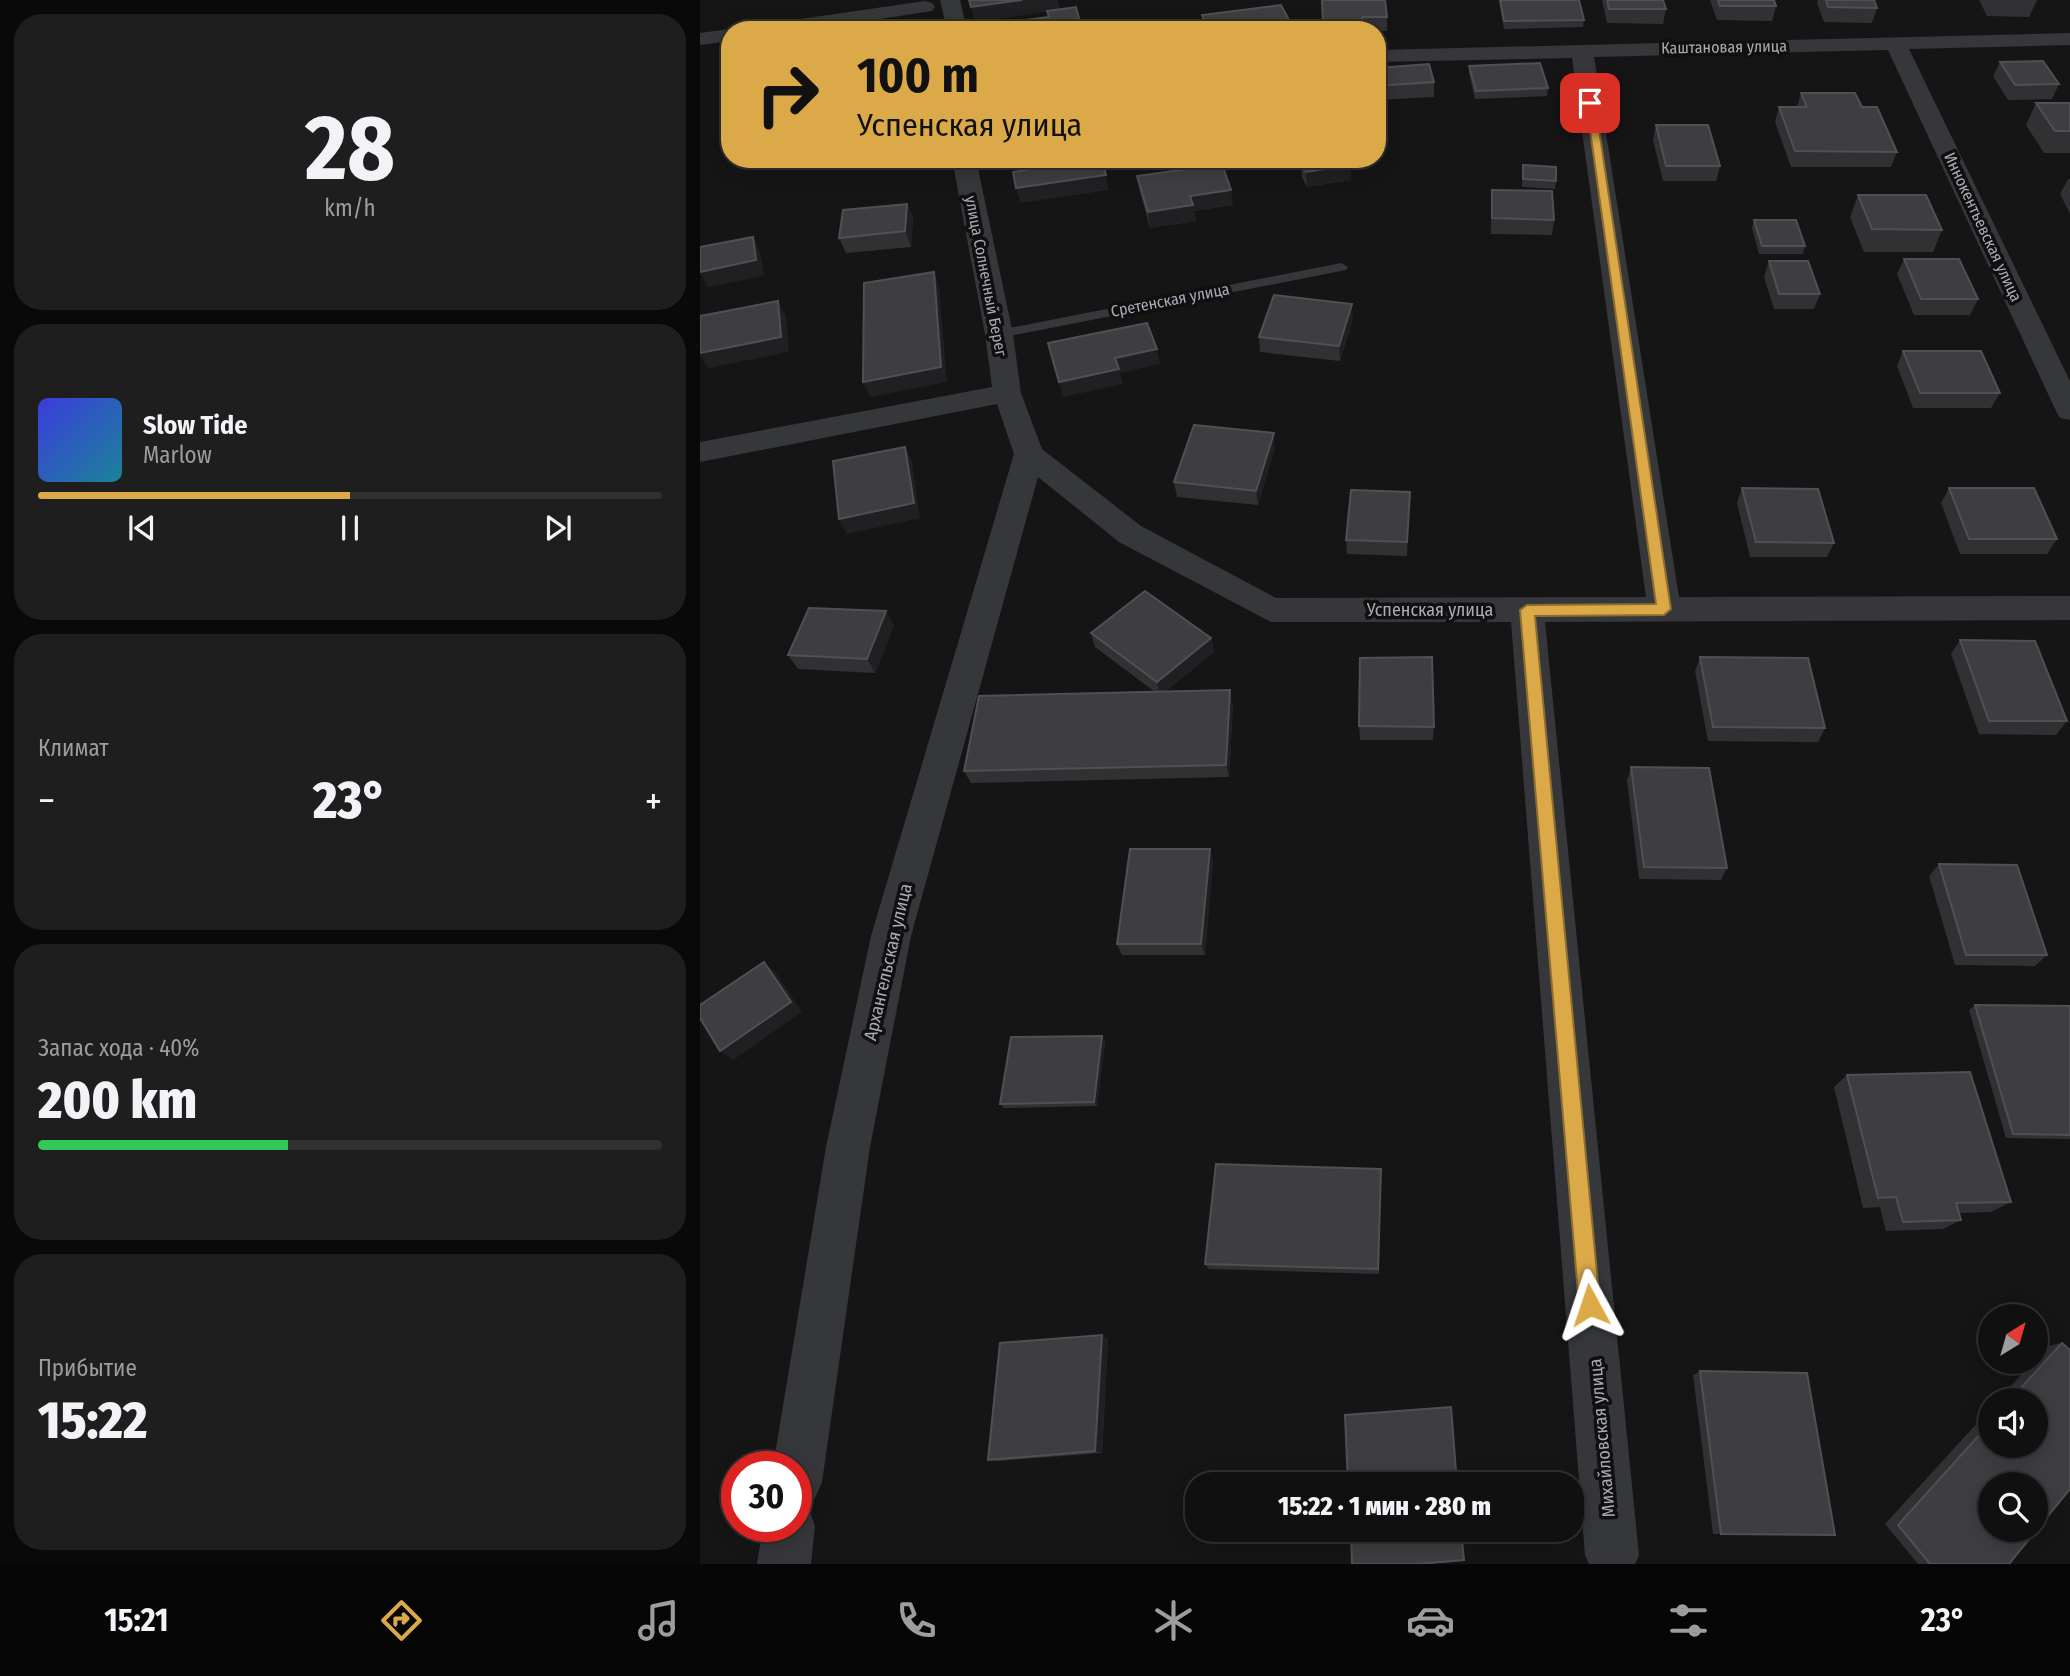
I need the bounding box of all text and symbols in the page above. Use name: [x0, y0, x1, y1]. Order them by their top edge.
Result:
street label: Каштановая улица: [1661, 36, 1787, 58]
text: 100 m: [857, 46, 979, 105]
icon: right: [742, 49, 833, 140]
pin: [1560, 73, 1620, 133]
icon: arrive: [1571, 84, 1609, 122]
text: 28: [305, 94, 395, 203]
text: Успенская улица: [857, 106, 1082, 144]
street label: Иннокентьевская улица: [1940, 149, 2026, 305]
text: km/h: [324, 194, 376, 222]
street label: улица Солнечный Берег: [961, 194, 1011, 359]
street label: Сретенская улица: [1109, 279, 1231, 321]
text: Slow Tide: [143, 410, 247, 441]
text: Marlow: [143, 441, 212, 469]
icon: previous: [123, 509, 161, 547]
icon: pause: [331, 509, 369, 547]
icon: next: [539, 509, 577, 547]
street label: Успенская улица: [1366, 599, 1494, 621]
text: Климат: [38, 734, 109, 762]
text: 23°: [313, 769, 387, 832]
text: −: [38, 778, 55, 824]
text: +: [645, 778, 662, 824]
street label: Архангельская улица: [859, 881, 917, 1043]
text: Запас хода · 40%: [38, 1034, 200, 1062]
text: 200 km: [38, 1069, 197, 1132]
position arrow: [1553, 1268, 1627, 1342]
north arrow: [1978, 1304, 2048, 1374]
map controls: [1978, 1304, 2048, 1542]
text: Прибытие: [38, 1354, 137, 1382]
street label: Михайловская улица: [1584, 1358, 1620, 1518]
button: sound: [1978, 1388, 2048, 1458]
text: 15:22: [38, 1389, 147, 1452]
speed limit sign: 30: [721, 1451, 812, 1542]
button: search: [1978, 1472, 2048, 1542]
text: 15:22 · 1 мин · 280 m: [1278, 1491, 1491, 1522]
icon: directions: [377, 1596, 426, 1645]
icon: music: [634, 1596, 683, 1645]
icon: phone: [892, 1596, 941, 1645]
icon: climate: [1149, 1596, 1198, 1645]
icon: car: [1406, 1596, 1455, 1645]
icon: filters: [1664, 1596, 1713, 1645]
text: 15:21: [104, 1601, 169, 1639]
text: 23°: [1921, 1601, 1966, 1639]

